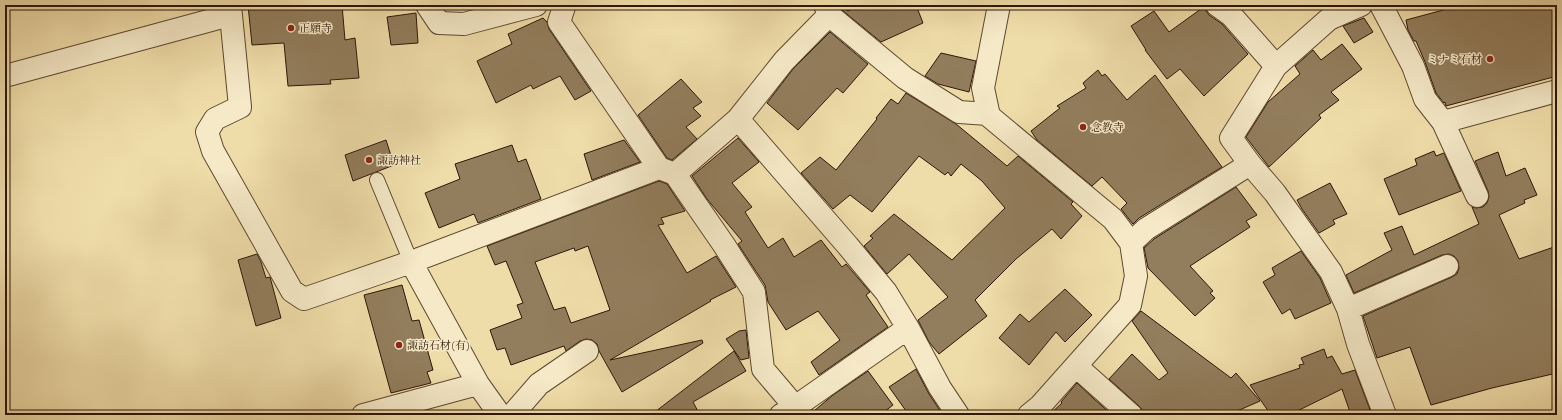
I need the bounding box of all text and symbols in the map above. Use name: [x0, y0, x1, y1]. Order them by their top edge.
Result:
place label: 正願寺: [299, 22, 332, 35]
marker: 正願寺: [286, 23, 296, 33]
place label: ミナミ石材: [1427, 53, 1482, 66]
marker: ミナミ石材: [1485, 54, 1495, 64]
place label: 念教寺: [1091, 121, 1124, 134]
marker: 念教寺: [1078, 122, 1088, 132]
place label: 諏訪神社: [377, 154, 421, 167]
marker: 諏訪神社: [364, 155, 374, 165]
place label: 諏訪石材(有): [407, 339, 470, 352]
marker: 諏訪石材(有): [394, 340, 404, 350]

